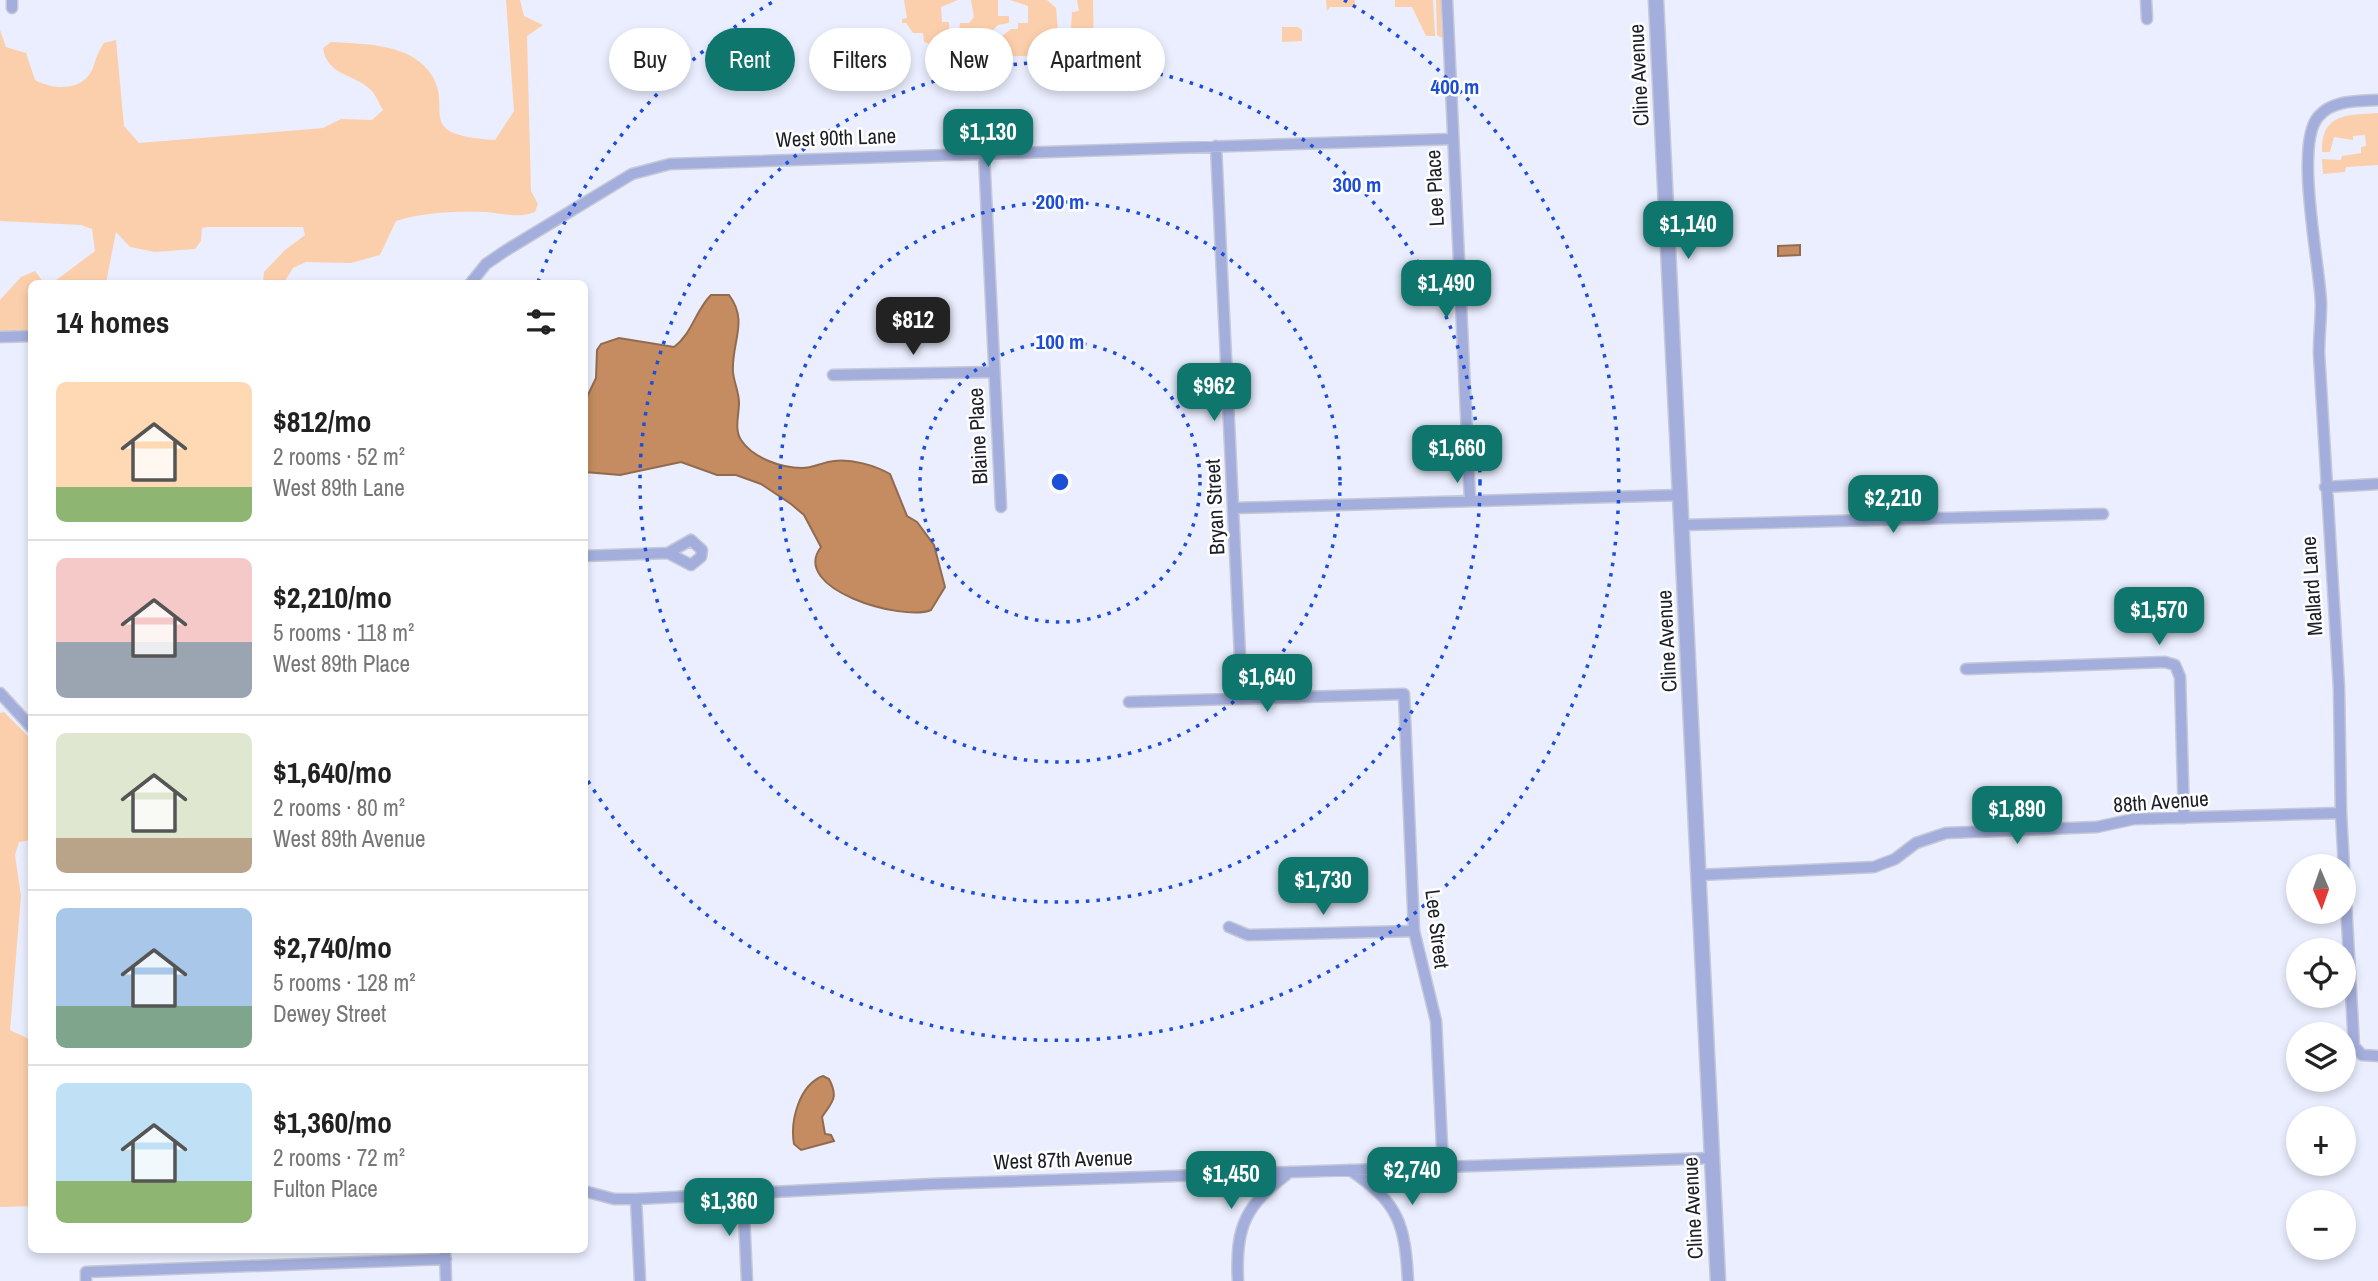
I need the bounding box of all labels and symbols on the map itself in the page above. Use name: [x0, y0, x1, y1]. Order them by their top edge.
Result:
street label: Cline Avenue: [1621, 23, 1656, 127]
text: 400 m: [1431, 72, 1479, 101]
pin: $1,130: [931, 110, 1045, 169]
street label: West 90th Lane: [775, 121, 897, 154]
street label: Lee Place: [1418, 149, 1451, 227]
text: 300 m: [1333, 170, 1381, 199]
text: 200 m: [1036, 187, 1084, 216]
pin: $1,140: [1631, 202, 1745, 261]
pin: $1,490: [1389, 260, 1503, 320]
pin: $812: [872, 298, 954, 357]
text: 100 m: [1036, 327, 1084, 356]
pin: $962: [1173, 364, 1255, 423]
street label: Blaine Place: [960, 387, 995, 485]
pin: $1,660: [1400, 426, 1514, 485]
street label: Bryan Street: [1198, 458, 1231, 556]
centre of rings: [1048, 470, 1072, 494]
pin: $2,210: [1836, 476, 1950, 535]
street label: Mallard Lane: [2294, 535, 2329, 637]
pin: $1,570: [2102, 588, 2216, 647]
street label: Cline Avenue: [1649, 589, 1684, 693]
pin: $1,640: [1210, 654, 1324, 714]
street label: 88th Avenue: [2112, 784, 2210, 819]
pin: $1,890: [1960, 786, 2074, 846]
north arrow: [2286, 854, 2356, 924]
pin: $1,730: [1266, 858, 1380, 917]
street label: Lee Street: [1418, 888, 1457, 970]
street label: West 87th Avenue: [993, 1143, 1133, 1176]
pin: $2,740: [1355, 1148, 1469, 1207]
pin: $1,450: [1174, 1152, 1288, 1211]
street label: Cline Avenue: [1675, 1156, 1710, 1260]
pin: $1,360: [672, 1178, 786, 1238]

